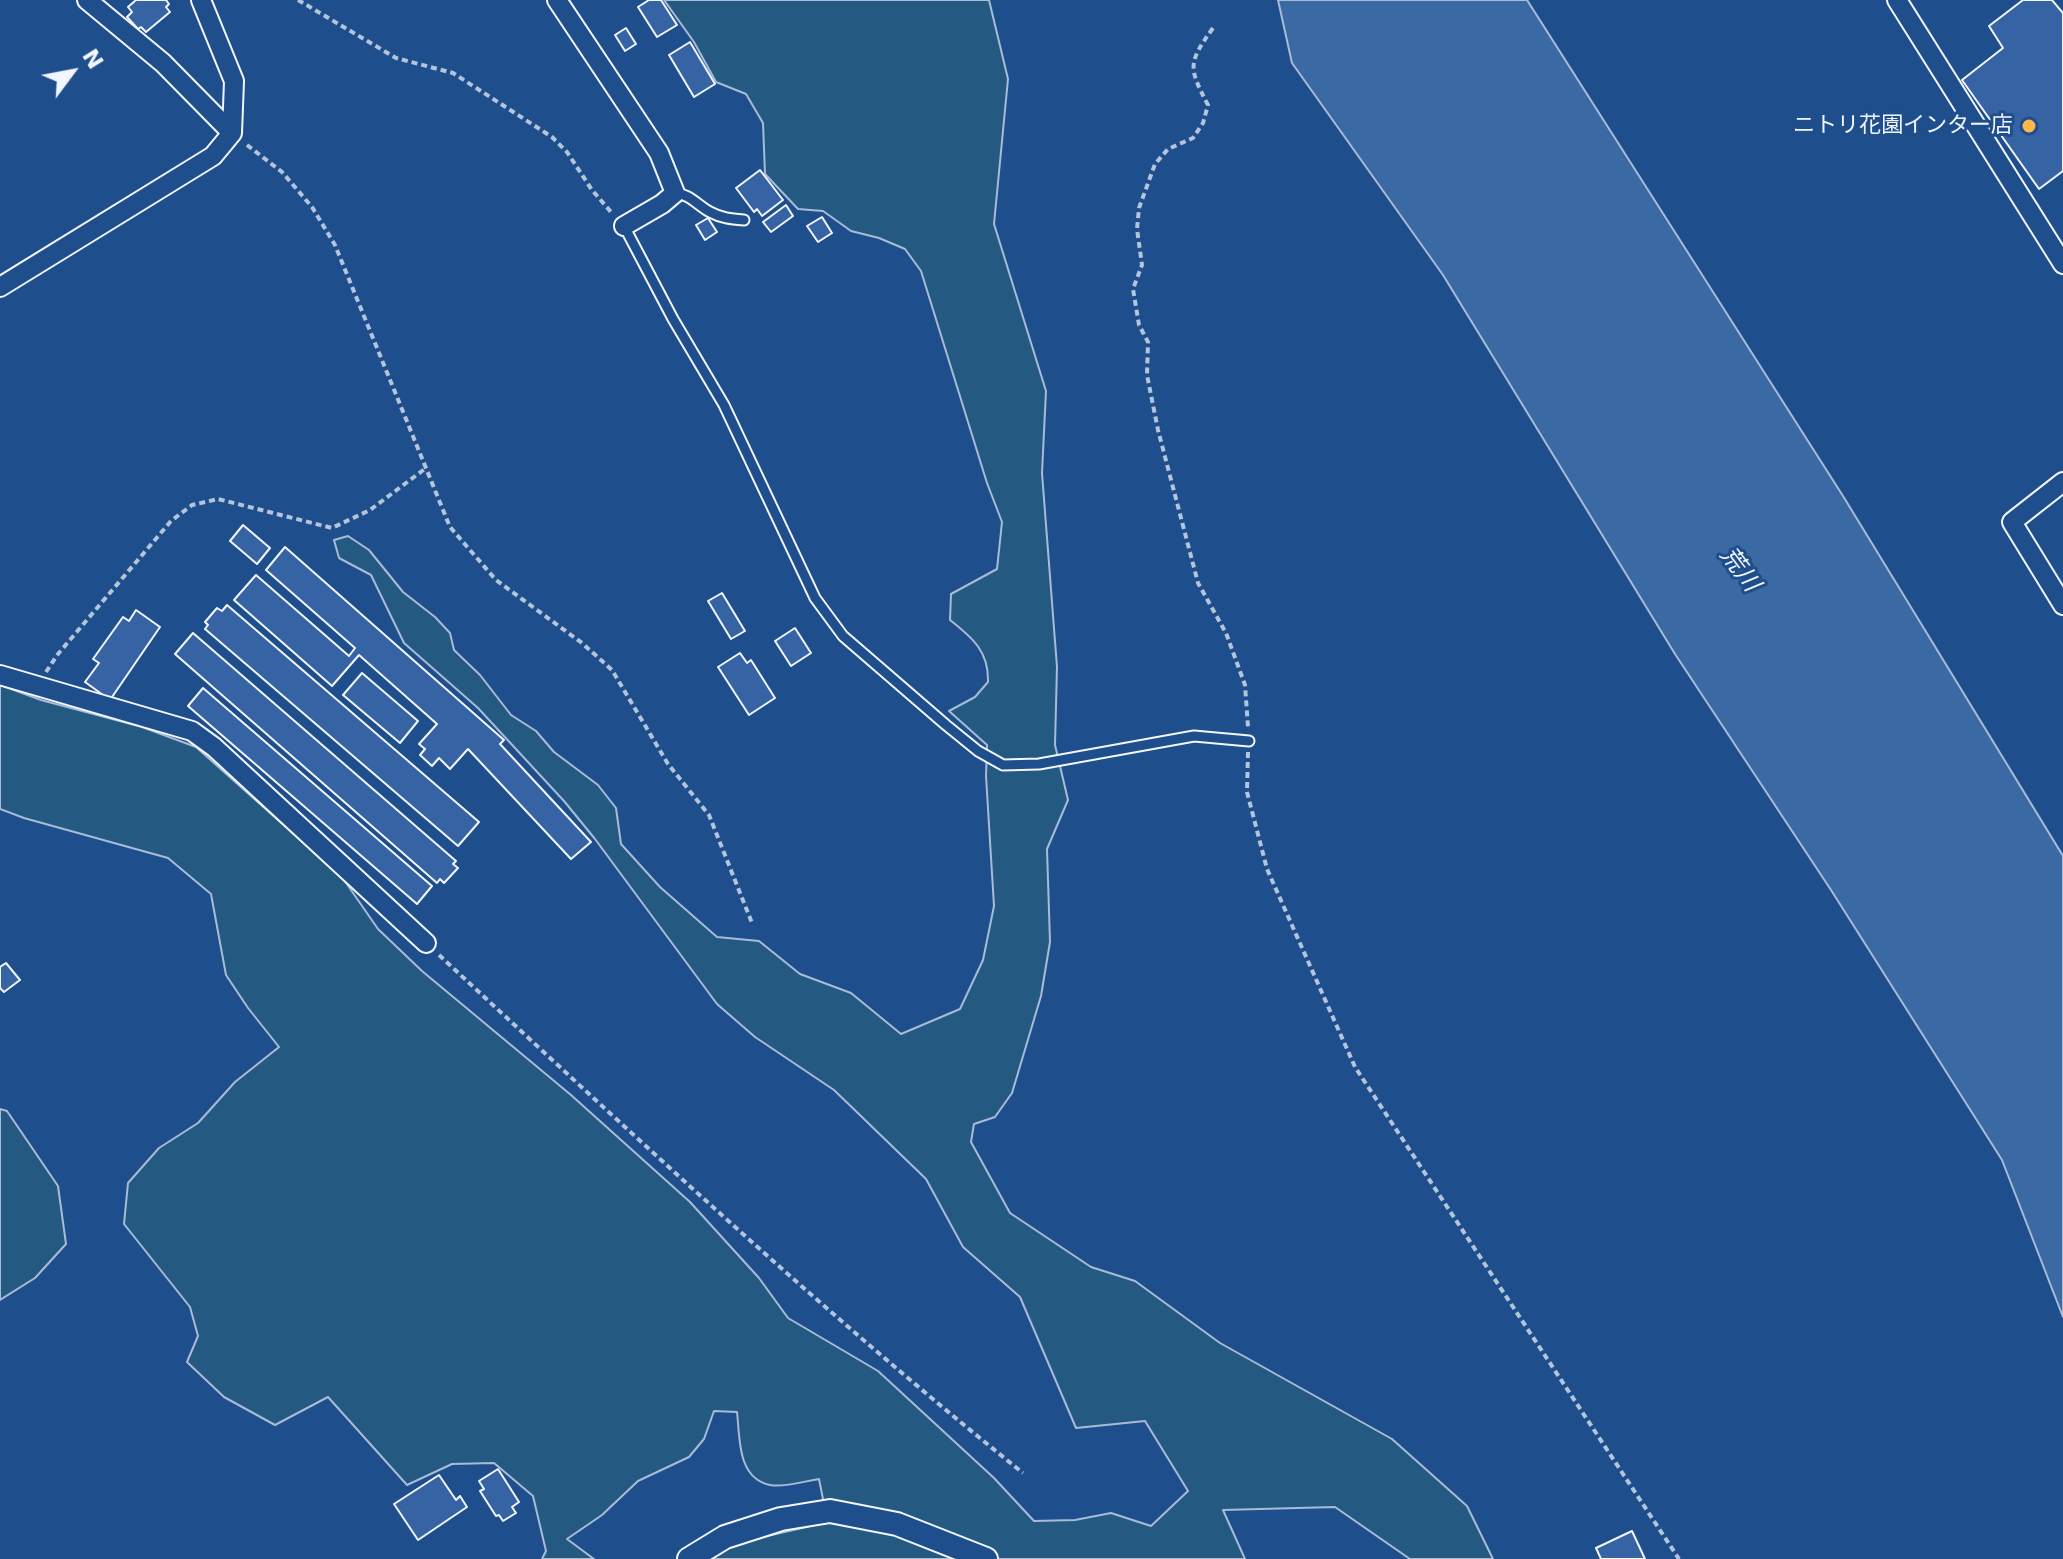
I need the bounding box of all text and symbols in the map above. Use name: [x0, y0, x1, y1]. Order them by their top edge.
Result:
north arrow: [32, 32, 112, 112]
text: N: [77, 45, 108, 73]
place label: ニトリ花園インター店: [1793, 113, 2013, 139]
marker: ニトリ花園インター店: [2020, 117, 2038, 135]
water label: 荒川: [1713, 542, 1765, 598]

